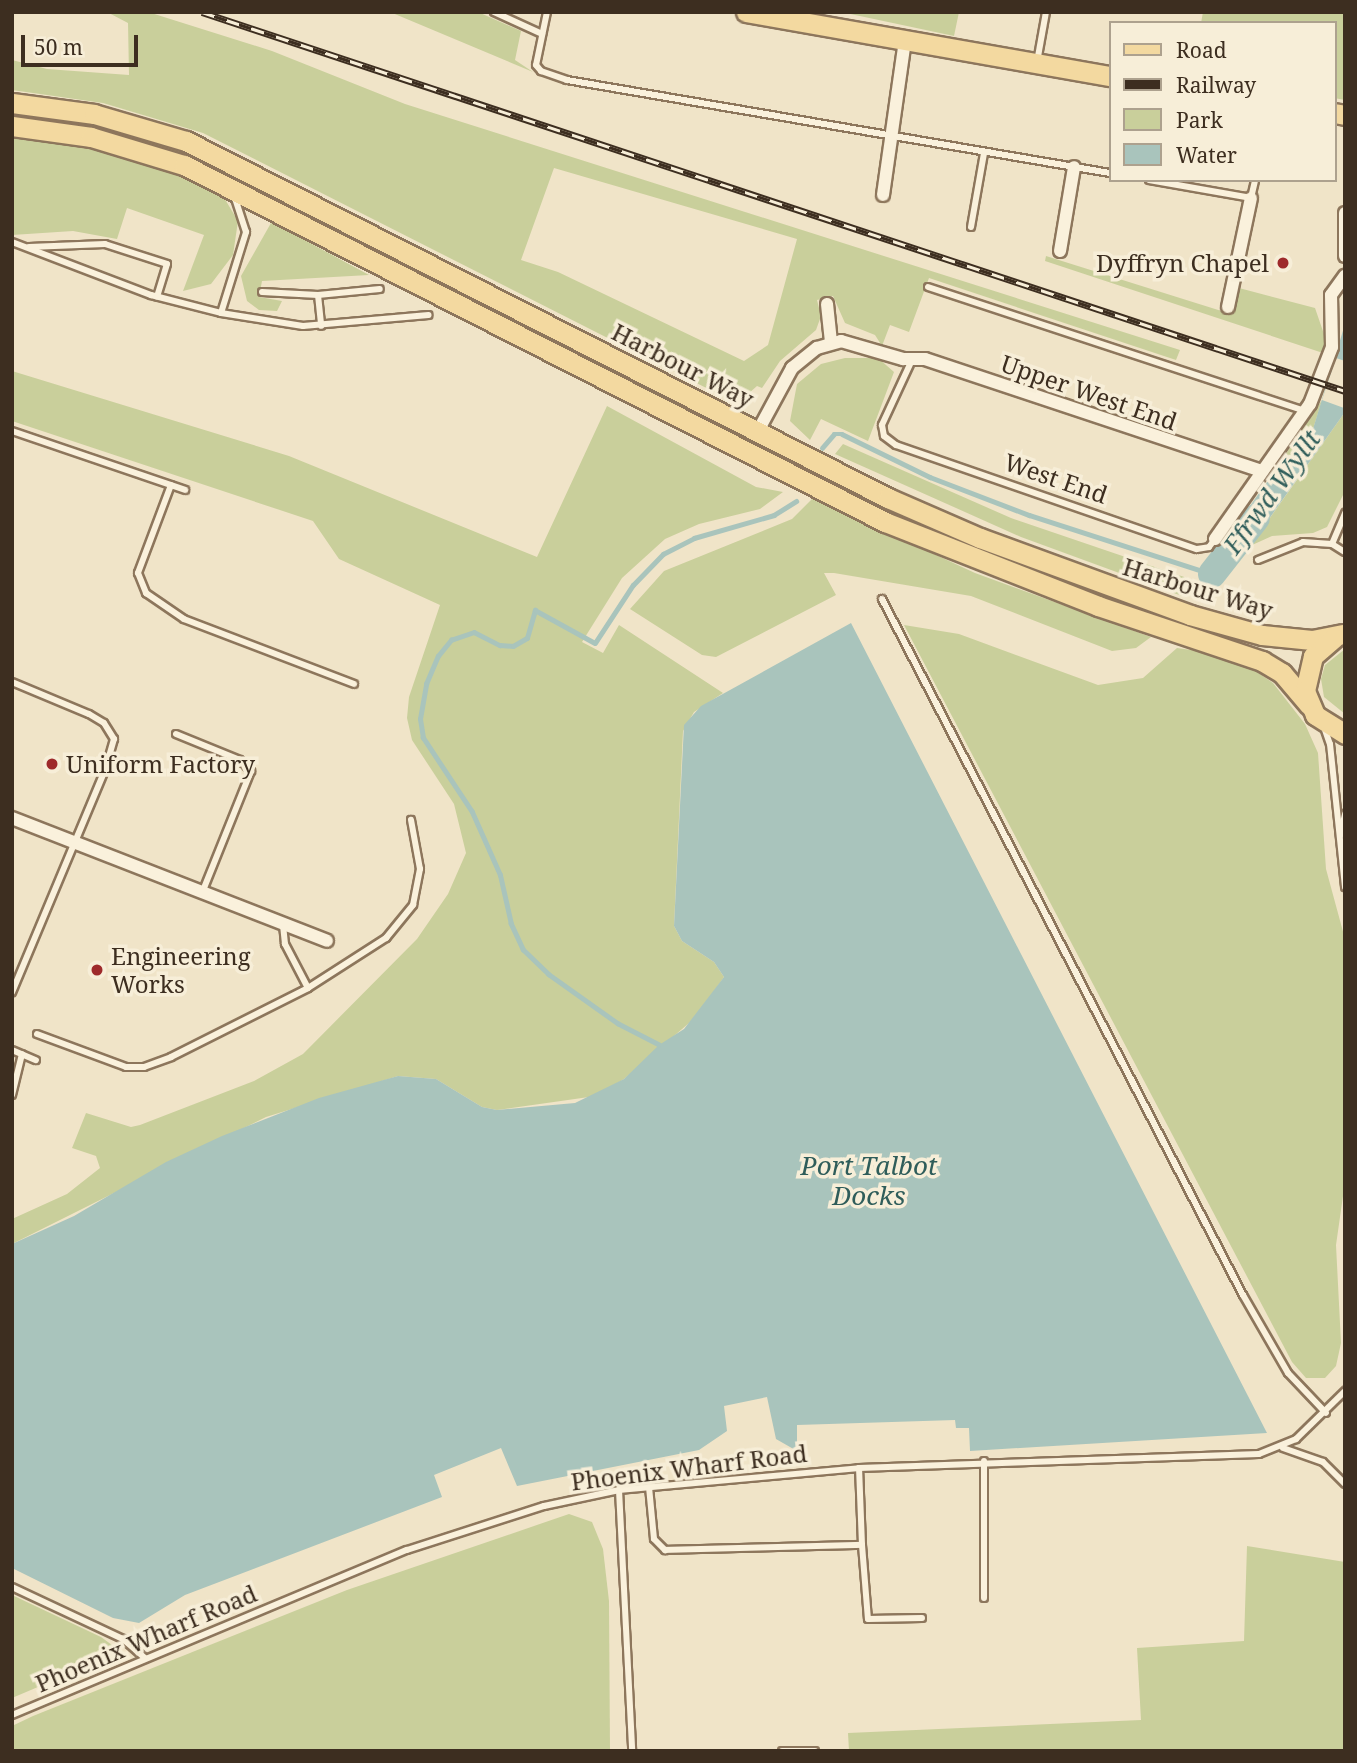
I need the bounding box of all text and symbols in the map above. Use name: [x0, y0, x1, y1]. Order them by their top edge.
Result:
scale bar: [24, 21, 142, 65]
legend: [1108, 21, 1336, 182]
text: 50 m: [34, 33, 83, 61]
text: Road: [1176, 36, 1227, 64]
text: Railway: [1176, 71, 1256, 99]
text: Park: [1176, 106, 1223, 134]
text: Water: [1176, 141, 1237, 169]
place label: Dyffryn Chapel: [1096, 249, 1269, 277]
marker: Dyffryn Chapel: [1275, 255, 1291, 271]
street label: Harbour Way: [607, 317, 759, 413]
street label: Upper West End: [997, 348, 1181, 436]
water label: Ffrwd Wyllt: [1217, 424, 1327, 560]
street label: West End: [1001, 447, 1111, 509]
street label: Harbour Way: [1120, 552, 1276, 624]
place label: Uniform Factory: [66, 750, 255, 778]
marker: Uniform Factory: [44, 756, 60, 772]
place label: Engineering Works: [111, 942, 251, 998]
marker: Engineering Works: [89, 962, 105, 978]
water label: Port Talbot Docks: [801, 1150, 937, 1212]
street label: Phoenix Wharf Road: [569, 1438, 809, 1496]
street label: Phoenix Wharf Road: [31, 1578, 261, 1698]

